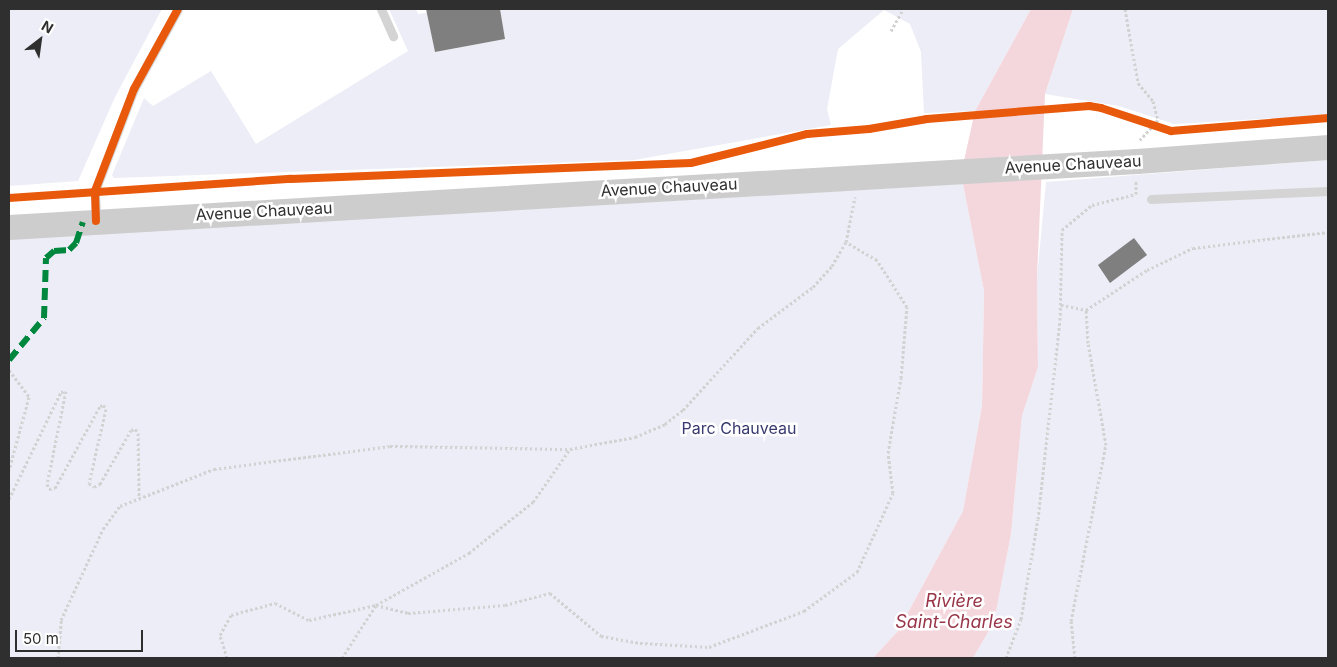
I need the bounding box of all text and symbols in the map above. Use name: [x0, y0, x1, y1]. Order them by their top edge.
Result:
north arrow: [15, 15, 65, 65]
text: N: [39, 17, 57, 37]
street label: Avenue Chauveau: [1004, 151, 1142, 177]
street label: Avenue Chauveau: [600, 174, 738, 200]
street label: Avenue Chauveau: [195, 198, 333, 224]
park label: Parc Chauveau: [682, 418, 796, 438]
water label: Rivière Saint-Charles: [895, 591, 1013, 634]
scale bar: [18, 620, 145, 652]
text: 50 m: [23, 629, 59, 648]

